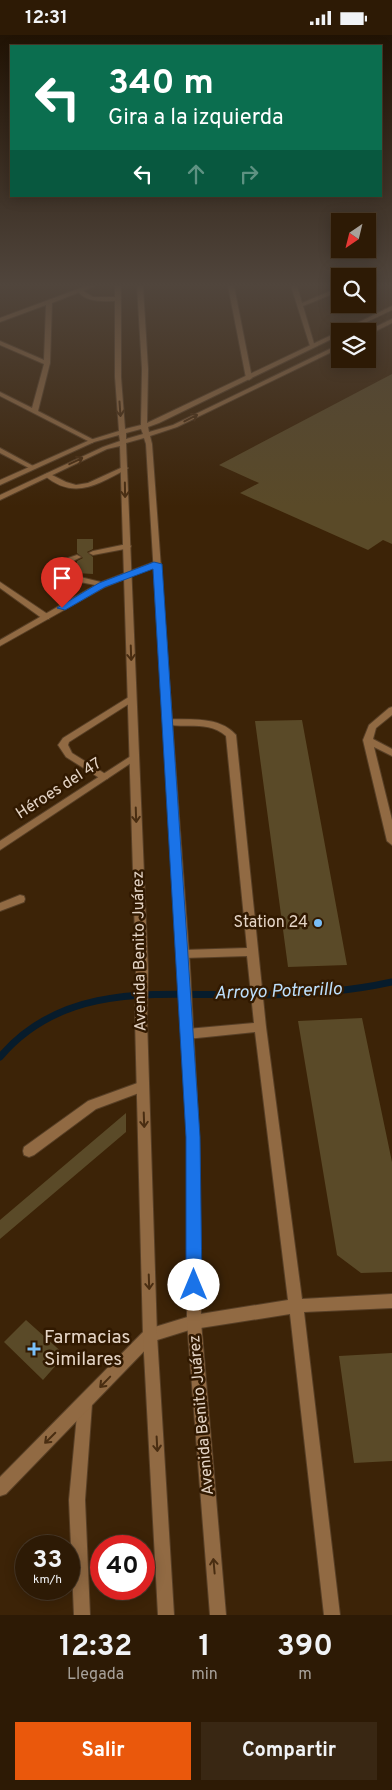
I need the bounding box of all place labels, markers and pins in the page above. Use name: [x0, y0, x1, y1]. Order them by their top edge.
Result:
pin: [41, 557, 83, 608]
place label: Station 24: [234, 913, 308, 933]
marker: Station 24: [312, 917, 324, 929]
place label: Farmacias Similares: [44, 1326, 130, 1372]
marker: Farmacias Similares: [28, 1343, 40, 1355]

